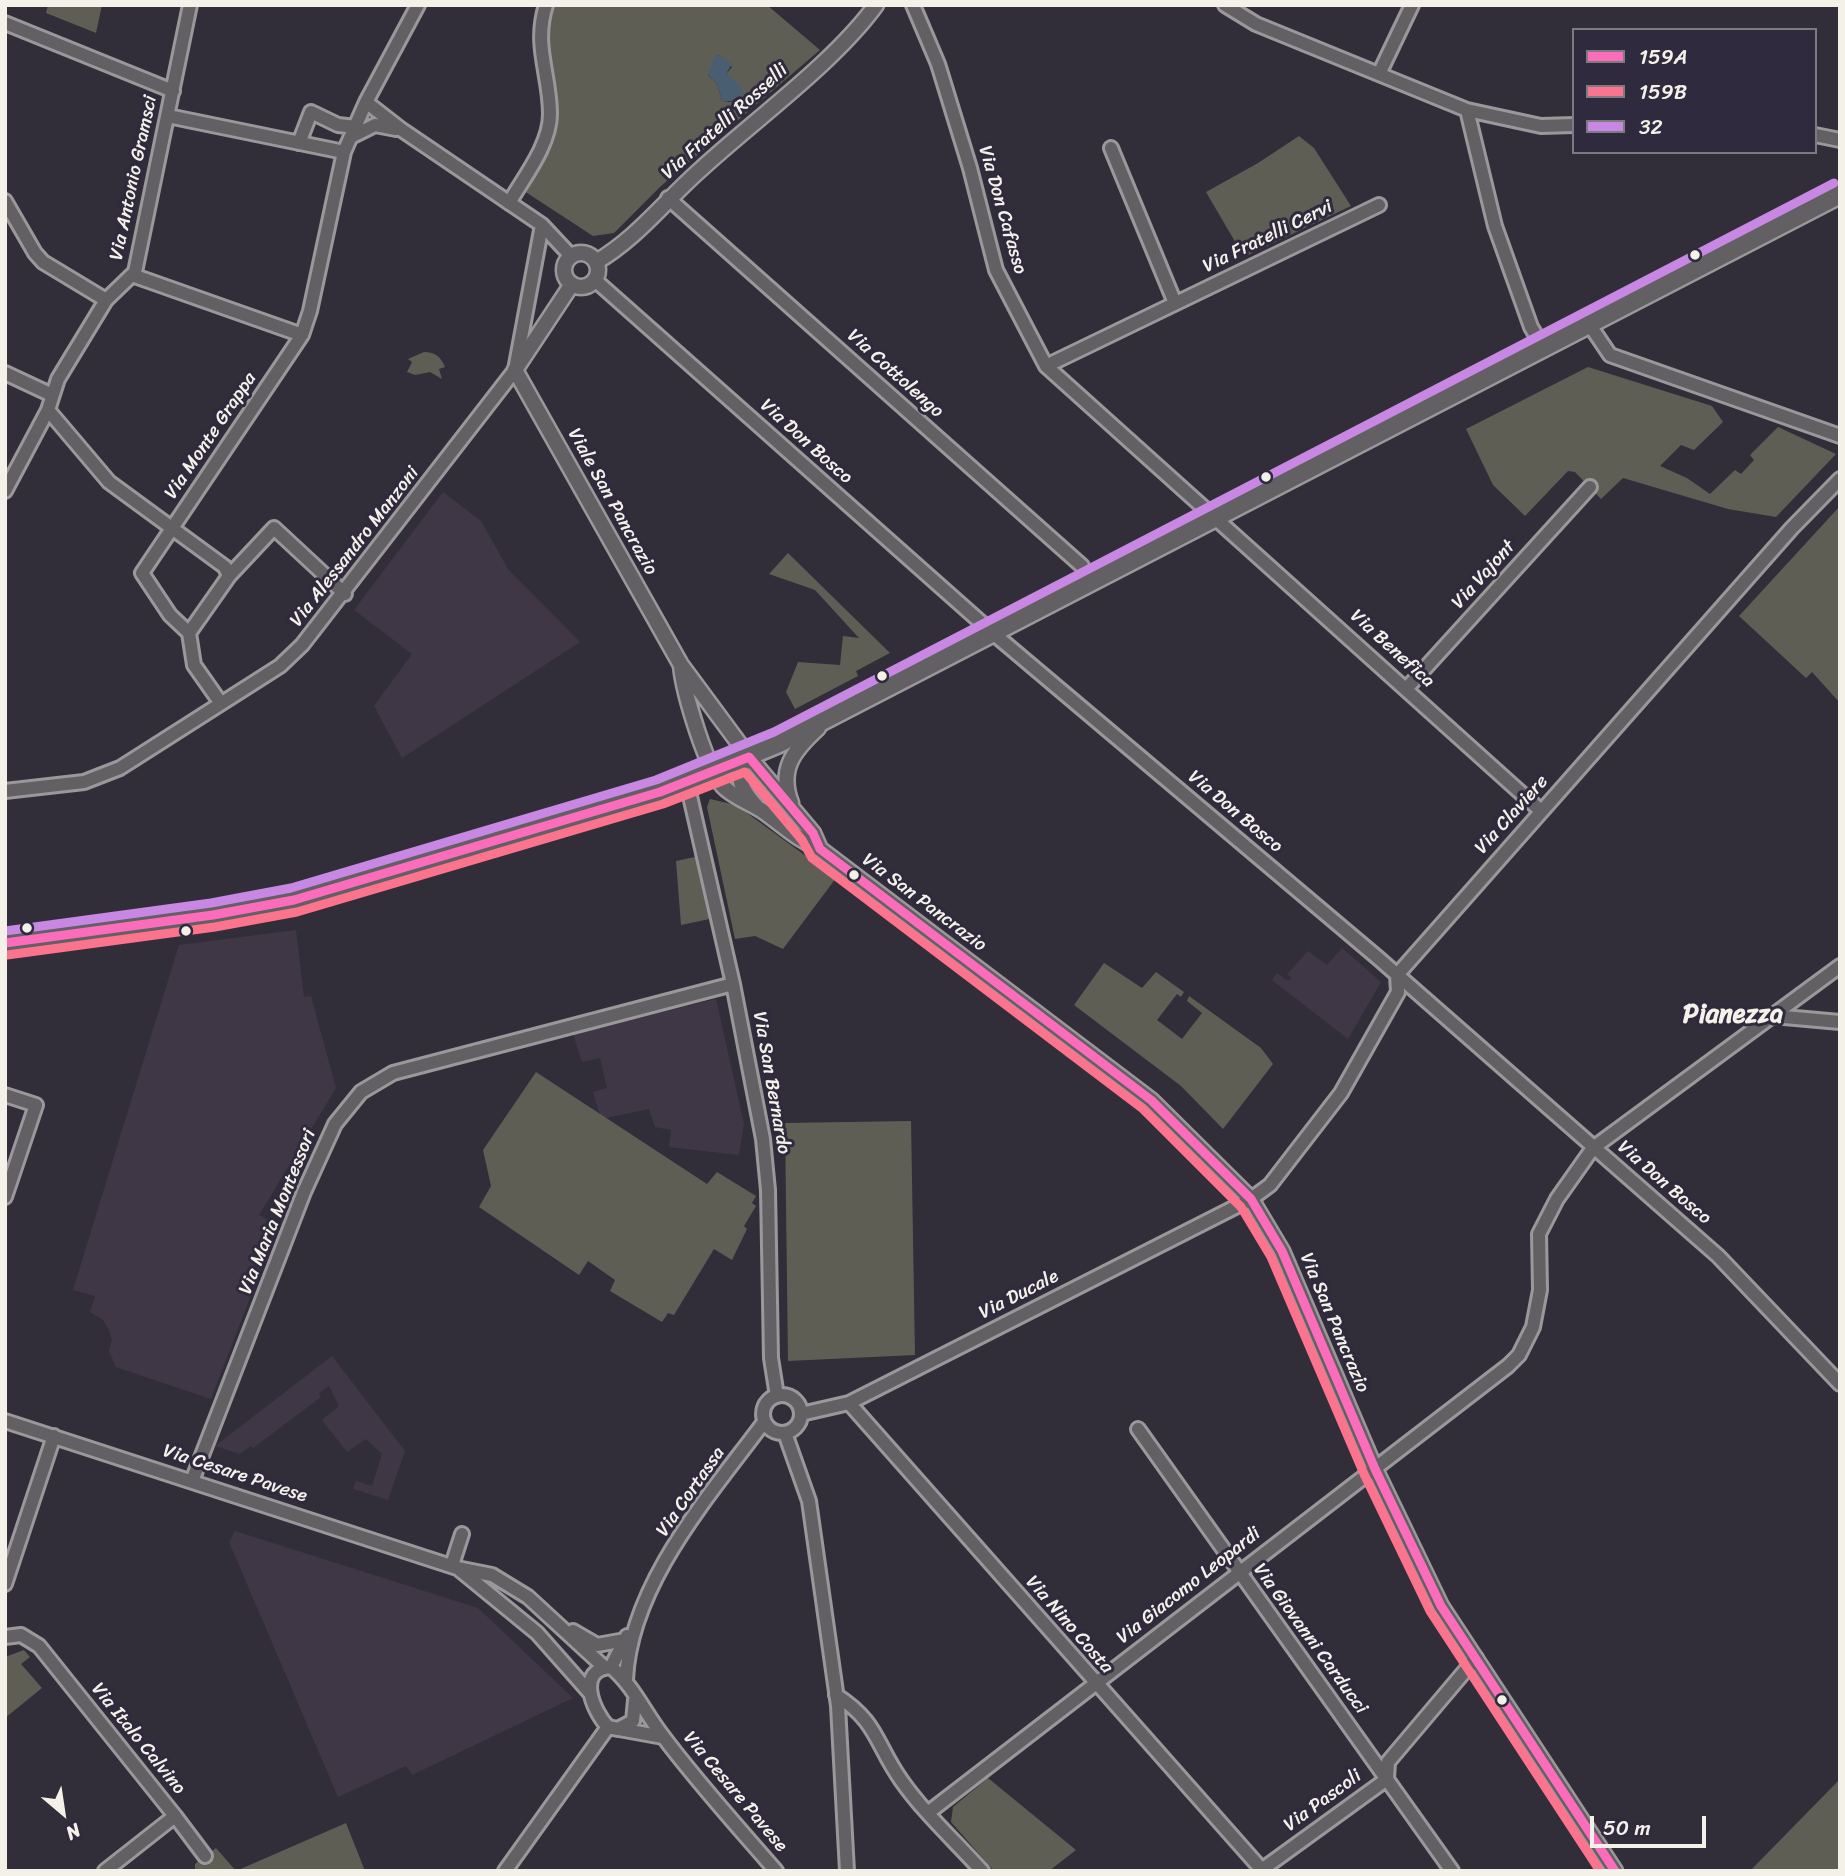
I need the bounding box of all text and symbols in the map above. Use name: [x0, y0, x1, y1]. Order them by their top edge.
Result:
legend: [1572, 28, 1817, 154]
text: 159A: [1639, 38, 1688, 76]
street label: Via Fratelli Rosselli: [657, 59, 793, 185]
text: 159B: [1639, 73, 1687, 111]
street label: Via Antonio Gramsci: [105, 94, 163, 262]
text: 32: [1639, 108, 1663, 146]
street label: Via Don Cafasso: [973, 143, 1031, 277]
street label: Via Fratelli Cervi: [1200, 196, 1336, 278]
unlabelled marker: [1688, 248, 1702, 262]
street label: Via Cottolengo: [842, 325, 948, 423]
street label: Via Monte Grappa: [160, 368, 262, 504]
street label: Via Don Bosco: [755, 394, 857, 490]
street label: Viale San Pancrazio: [562, 425, 662, 579]
street label: Via Alessandro Manzoni: [285, 463, 425, 631]
unlabelled marker: [1259, 470, 1273, 484]
street label: Via Vajont: [1447, 536, 1521, 614]
street label: Via Benefica: [1345, 605, 1439, 693]
unlabelled marker: [875, 669, 889, 683]
street label: Via Don Bosco: [1183, 766, 1287, 858]
street label: Via Claviere: [1471, 771, 1553, 859]
street label: Via San Pancrazio: [857, 849, 991, 957]
unlabelled marker: [847, 868, 861, 882]
unlabelled marker: [20, 921, 34, 935]
unlabelled marker: [179, 924, 193, 938]
district label: Pianezza: [1683, 999, 1783, 1031]
street label: Via San Bernardo: [747, 1010, 795, 1156]
street label: Via Maria Montessori: [234, 1126, 322, 1298]
street label: Via Don Bosco: [1612, 1136, 1716, 1230]
street label: Via San Pancrazio: [1294, 1250, 1374, 1396]
street label: Via Ducale: [975, 1265, 1063, 1325]
street label: Via Cesare Pavese: [160, 1440, 310, 1508]
street label: Via Cortassa: [652, 1443, 730, 1541]
street label: Via Giacomo Leopardi: [1112, 1523, 1266, 1649]
street label: Via Giovanni Carducci: [1248, 1559, 1372, 1719]
street label: Via Nino Costa: [1020, 1571, 1118, 1679]
street label: Via Italo Calvino: [86, 1679, 190, 1799]
unlabelled marker: [1495, 1693, 1509, 1707]
street label: Via Cesare Pavese: [678, 1727, 792, 1857]
street label: Via Pascoli: [1280, 1765, 1366, 1837]
north arrow: [28, 1778, 98, 1848]
scale bar: [1593, 1802, 1708, 1846]
text: 50 m: [1603, 1809, 1651, 1847]
text: N: [60, 1814, 87, 1849]

